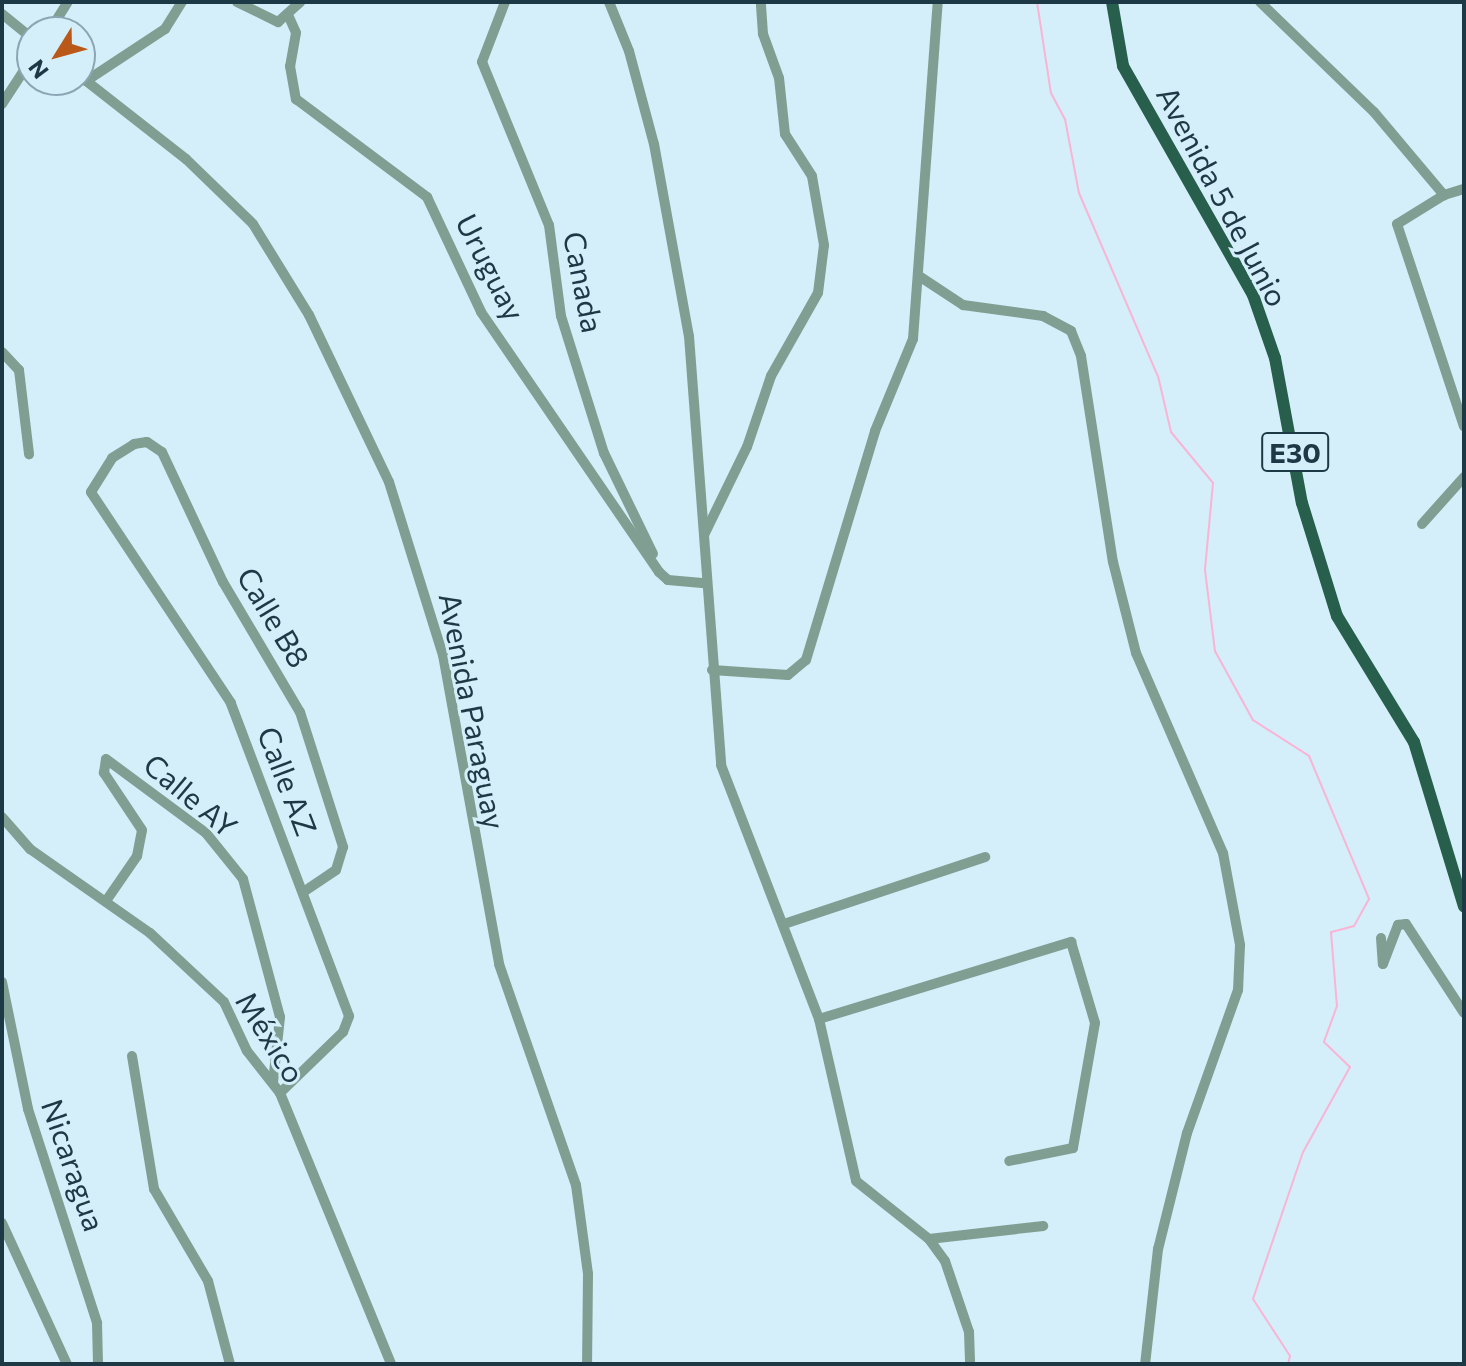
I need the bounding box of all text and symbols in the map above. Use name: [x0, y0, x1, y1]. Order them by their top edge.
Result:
north arrow: [16, 16, 96, 96]
text: N: [22, 55, 54, 84]
street label: Avenida 5 de Junio: [1150, 80, 1296, 312]
street label: Uruguay: [449, 208, 533, 326]
street label: Canada: [557, 228, 611, 336]
road number: E30: [1261, 428, 1329, 476]
street label: Calle B8: [230, 560, 318, 674]
street label: Avenida Paraguay: [432, 590, 514, 832]
street label: Calle AZ: [251, 721, 325, 841]
street label: Calle AY: [137, 746, 245, 844]
street label: México: [229, 985, 313, 1089]
street label: Nicaragua: [35, 1094, 113, 1236]

